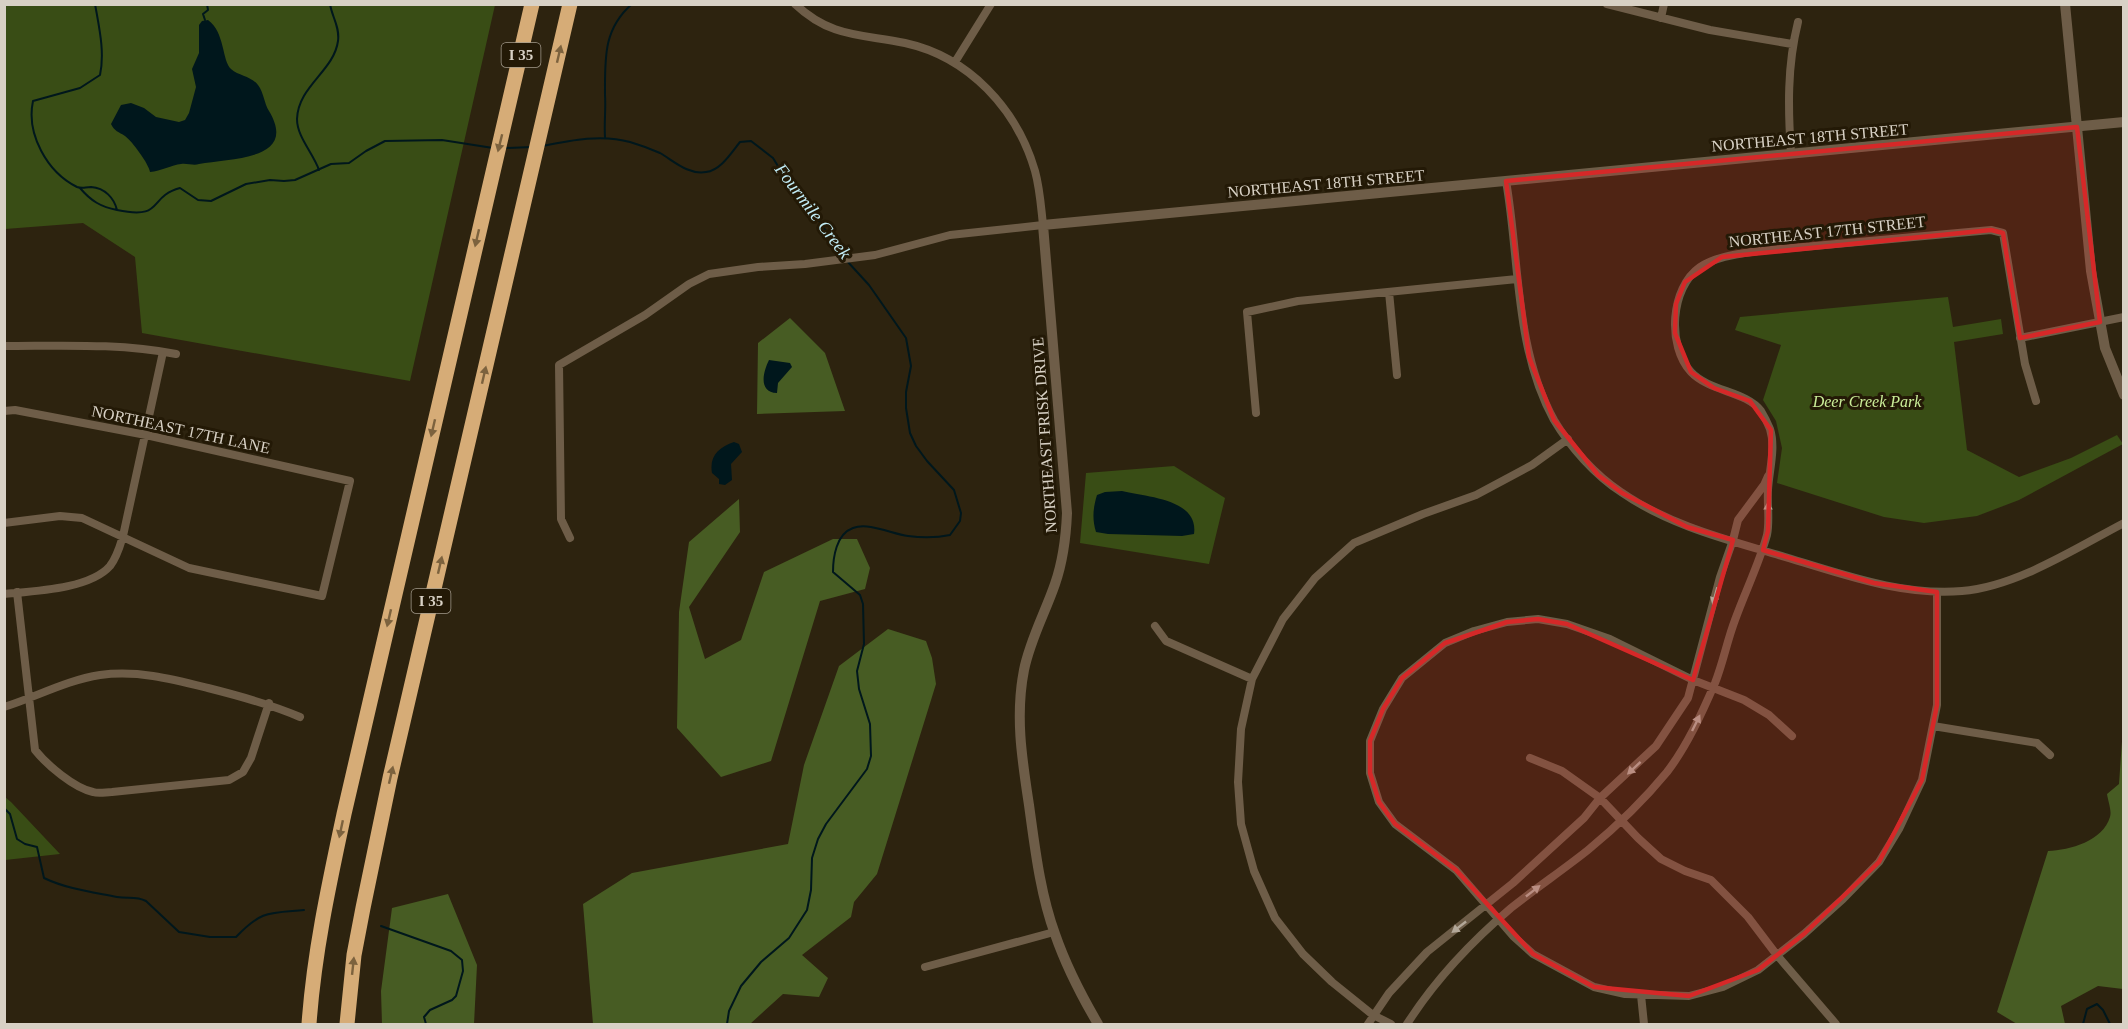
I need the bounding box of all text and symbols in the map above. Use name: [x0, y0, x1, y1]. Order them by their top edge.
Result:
road number: I 35: [502, 43, 540, 67]
one-way arrow: [555, 44, 564, 63]
street label: NORTHEAST 18TH STREET: [1711, 120, 1910, 155]
one-way arrow: [495, 134, 505, 152]
water label: Fourmile Creek: [770, 159, 856, 263]
street label: NORTHEAST 18TH STREET: [1227, 166, 1426, 201]
street label: NORTHEAST 17TH STREET: [1728, 213, 1927, 250]
one-way arrow: [472, 229, 481, 248]
street label: NORTHEAST FRISK DRIVE: [1029, 337, 1060, 533]
one-way arrow: [479, 365, 489, 384]
park label: Deer Creek Park: [1812, 393, 1922, 410]
street label: NORTHEAST 17TH LANE: [90, 402, 272, 457]
one-way arrow: [428, 419, 438, 438]
one-way arrow: [1763, 502, 1773, 521]
one-way arrow: [435, 555, 445, 574]
one-way arrow: [1710, 587, 1719, 605]
road number: I 35: [412, 589, 450, 613]
one-way arrow: [383, 609, 393, 627]
one-way arrow: [1691, 714, 1701, 731]
one-way arrow: [1626, 761, 1641, 775]
one-way arrow: [387, 765, 396, 784]
one-way arrow: [336, 819, 345, 838]
one-way arrow: [1525, 885, 1541, 898]
one-way arrow: [1451, 921, 1466, 933]
one-way arrow: [348, 957, 358, 976]

